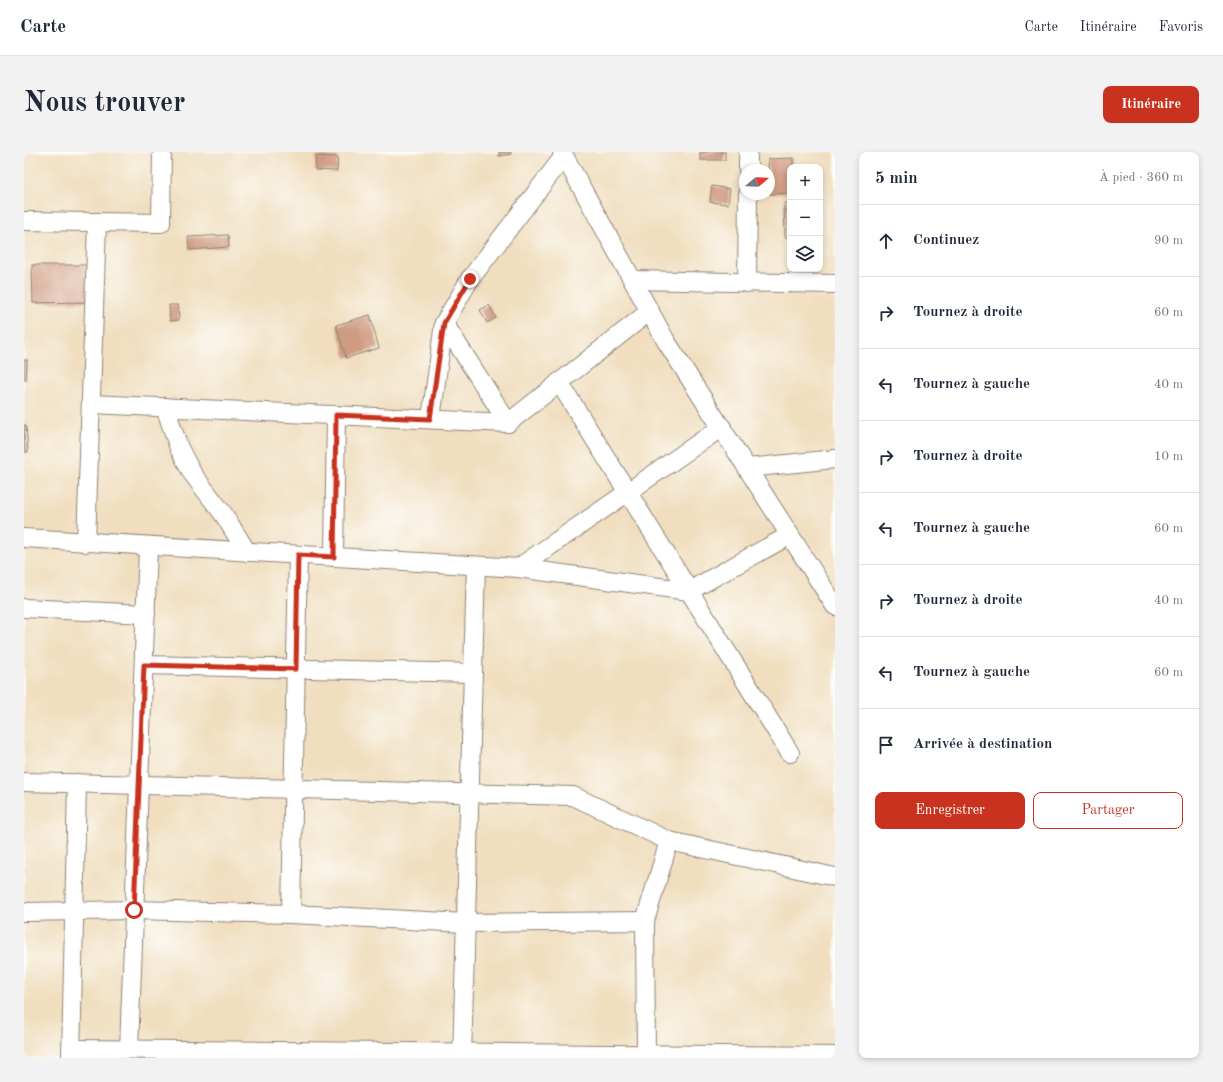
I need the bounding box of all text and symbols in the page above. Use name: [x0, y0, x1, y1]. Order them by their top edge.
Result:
text: Carte: [20, 18, 66, 37]
text: Carte: [1024, 20, 1058, 34]
text: Itinéraire: [1080, 20, 1137, 34]
text: Favoris: [1159, 20, 1203, 34]
button: Itinéraire: [1103, 86, 1199, 123]
text: Nous trouver: [24, 90, 185, 118]
north arrow: [739, 164, 775, 200]
map controls: [787, 164, 823, 272]
button: +: [787, 164, 823, 200]
text: 5 min: [875, 170, 918, 187]
text: À pied · 360 m: [1099, 171, 1183, 184]
button: −: [787, 200, 823, 236]
icon: ahead: [875, 230, 897, 252]
text: Continuez: [913, 233, 979, 248]
text: 90 m: [1154, 234, 1183, 247]
button: layers: [787, 236, 823, 272]
route end: [461, 270, 479, 288]
icon: right: [875, 302, 897, 324]
text: Tournez à droite: [913, 305, 1023, 320]
text: 60 m: [1154, 306, 1183, 319]
icon: left: [875, 374, 897, 396]
text: Tournez à gauche: [913, 377, 1030, 392]
text: 40 m: [1154, 378, 1183, 391]
icon: right: [875, 446, 897, 468]
text: Tournez à droite: [913, 449, 1023, 464]
text: 10 m: [1154, 450, 1183, 463]
icon: left: [875, 518, 897, 540]
text: Tournez à gauche: [913, 521, 1030, 536]
text: 60 m: [1154, 522, 1183, 535]
icon: right: [875, 590, 897, 612]
text: Tournez à droite: [913, 593, 1023, 608]
text: 40 m: [1154, 594, 1183, 607]
icon: left: [875, 662, 897, 684]
text: Tournez à gauche: [913, 665, 1030, 680]
text: 60 m: [1154, 666, 1183, 679]
icon: arrive: [875, 734, 897, 756]
text: Arrivée à destination: [913, 737, 1052, 752]
button: Enregistrer: [875, 792, 1025, 829]
button: Partager: [1033, 792, 1183, 829]
route start: [125, 901, 143, 919]

